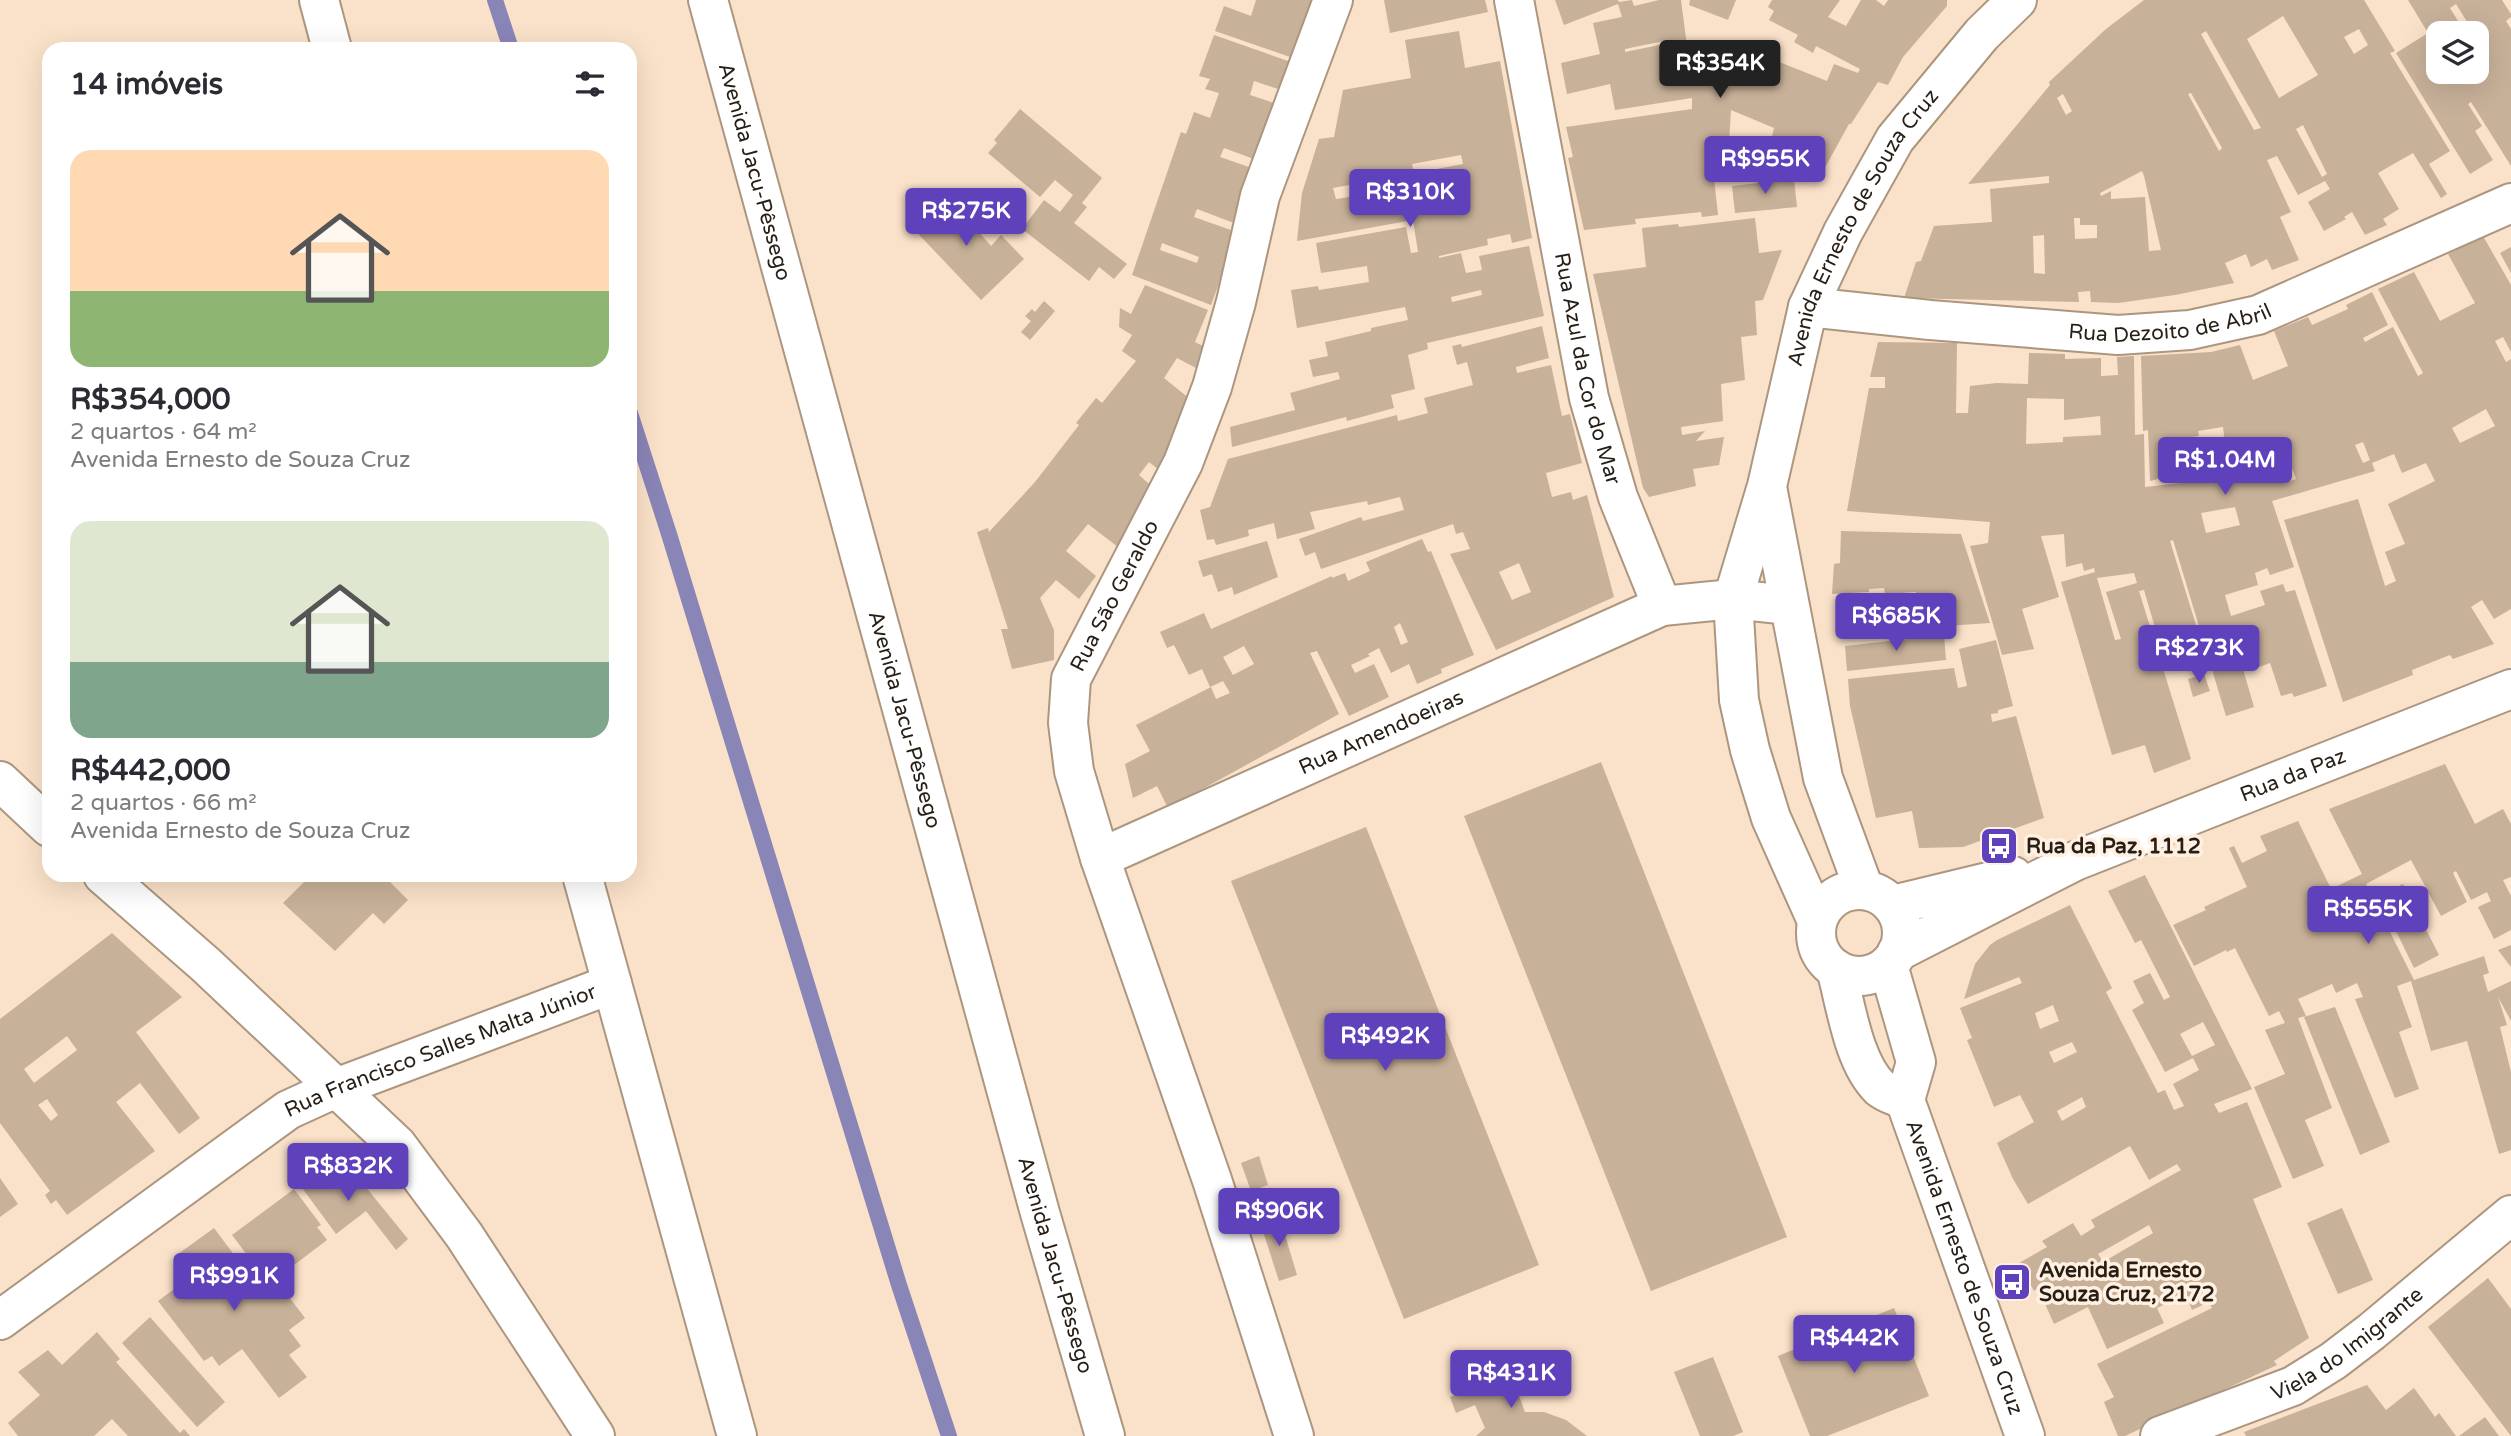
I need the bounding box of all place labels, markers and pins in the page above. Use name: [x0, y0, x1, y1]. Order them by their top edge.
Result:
pin: R$354K: [1663, 41, 1777, 100]
pin: R$955K: [1708, 136, 1822, 196]
pin: R$310K: [1353, 170, 1467, 229]
pin: R$275K: [909, 188, 1023, 248]
pin: R$1.04M: [2160, 438, 2290, 497]
pin: R$685K: [1839, 594, 1953, 653]
pin: R$273K: [2142, 626, 2256, 685]
bus stop icon: Rua da Paz, 1112: [1978, 825, 2020, 867]
place label: Rua da Paz, 1112: [2026, 834, 2201, 859]
pin: R$555K: [2311, 886, 2425, 946]
pin: R$492K: [1328, 1014, 1442, 1073]
pin: R$832K: [291, 1144, 405, 1203]
pin: R$906K: [1222, 1188, 1336, 1248]
pin: R$991K: [177, 1254, 291, 1313]
place label: Avenida Ernesto Souza Cruz, 2172: [2039, 1258, 2215, 1307]
bus stop icon: Avenida Ernesto Souza Cruz, 2172: [1991, 1261, 2033, 1303]
pin: R$442K: [1797, 1316, 1911, 1375]
pin: R$431K: [1454, 1350, 1568, 1410]

